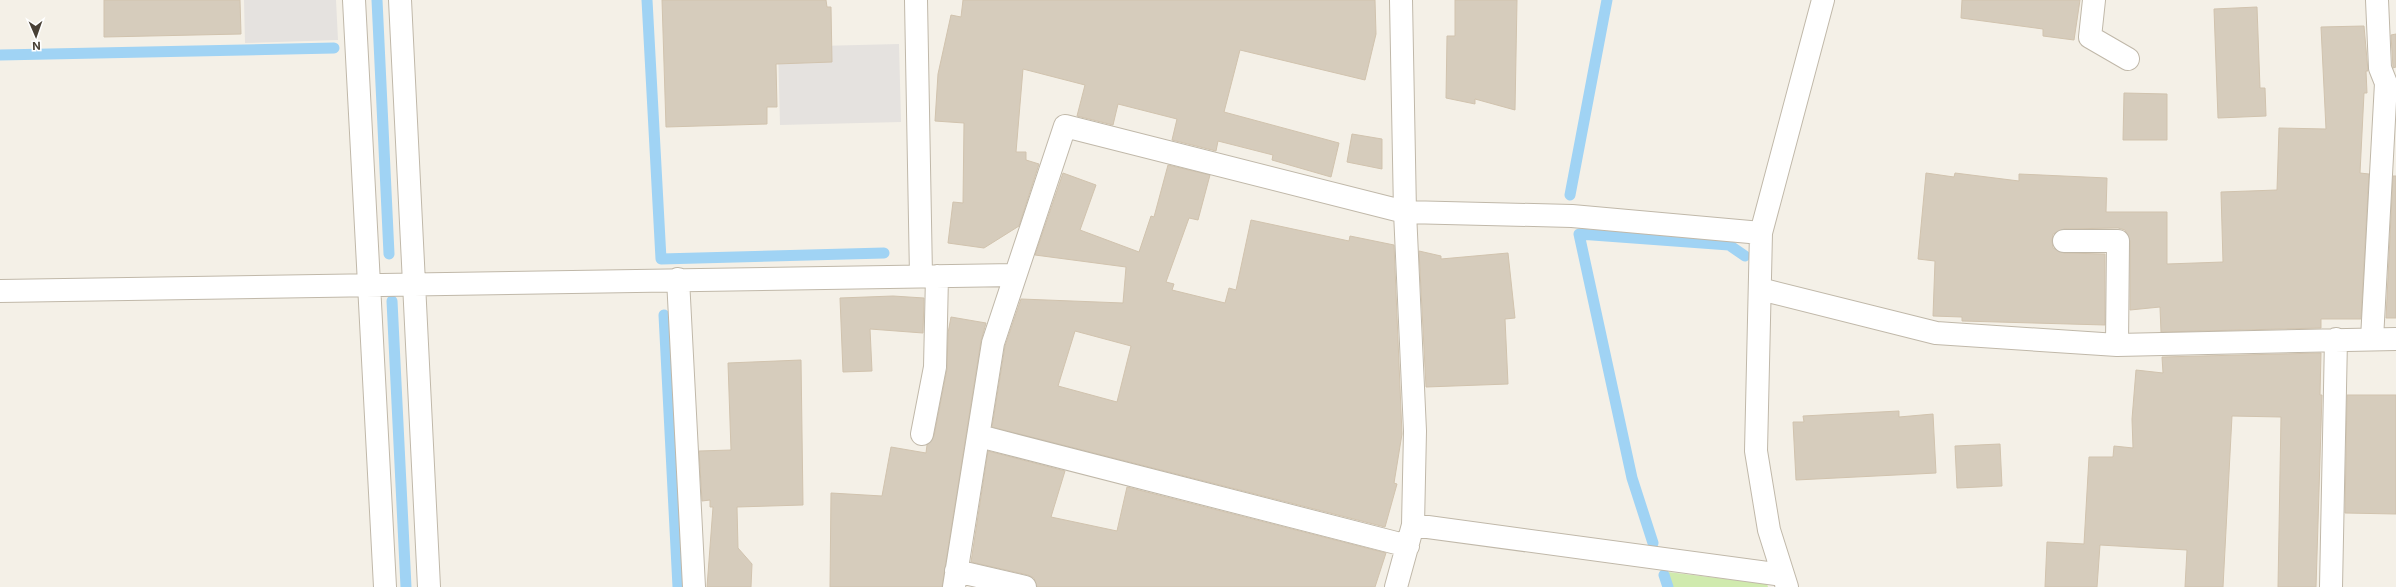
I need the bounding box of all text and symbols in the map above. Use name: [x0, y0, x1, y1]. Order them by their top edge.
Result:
north arrow: [16, 16, 56, 56]
text: N: [32, 39, 41, 53]

